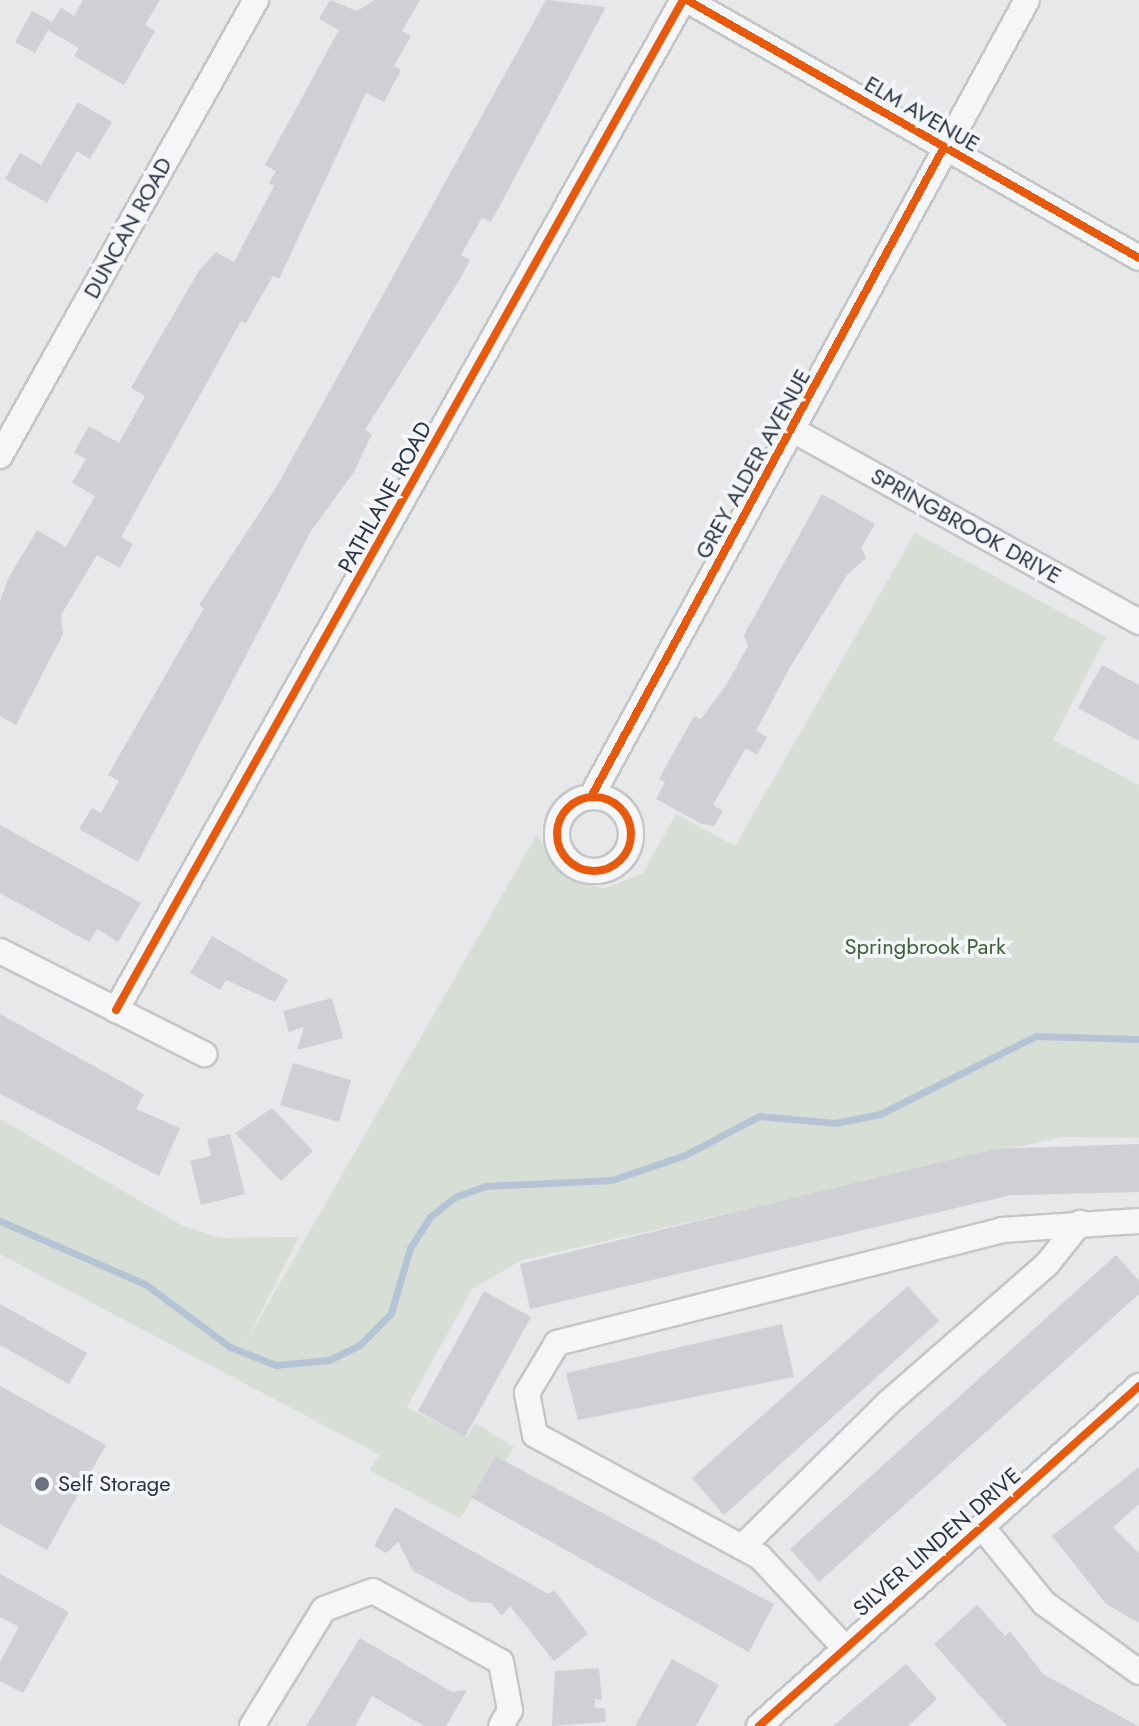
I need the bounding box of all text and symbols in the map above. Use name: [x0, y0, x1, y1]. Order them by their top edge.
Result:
street label: ELM AVENUE: [860, 70, 984, 158]
street label: DUNCAN ROAD: [78, 153, 178, 303]
street label: GREY ALDER AVENUE: [690, 365, 816, 563]
street label: PATHLANE ROAD: [333, 417, 437, 577]
street label: SPRINGBROOK DRIVE: [866, 463, 1066, 589]
park label: Springbrook Park: [844, 934, 1006, 960]
street label: SILVER LINDEN DRIVE: [848, 1462, 1026, 1622]
place label: Self Storage: [58, 1471, 171, 1497]
marker: Self Storage: [33, 1475, 51, 1493]

